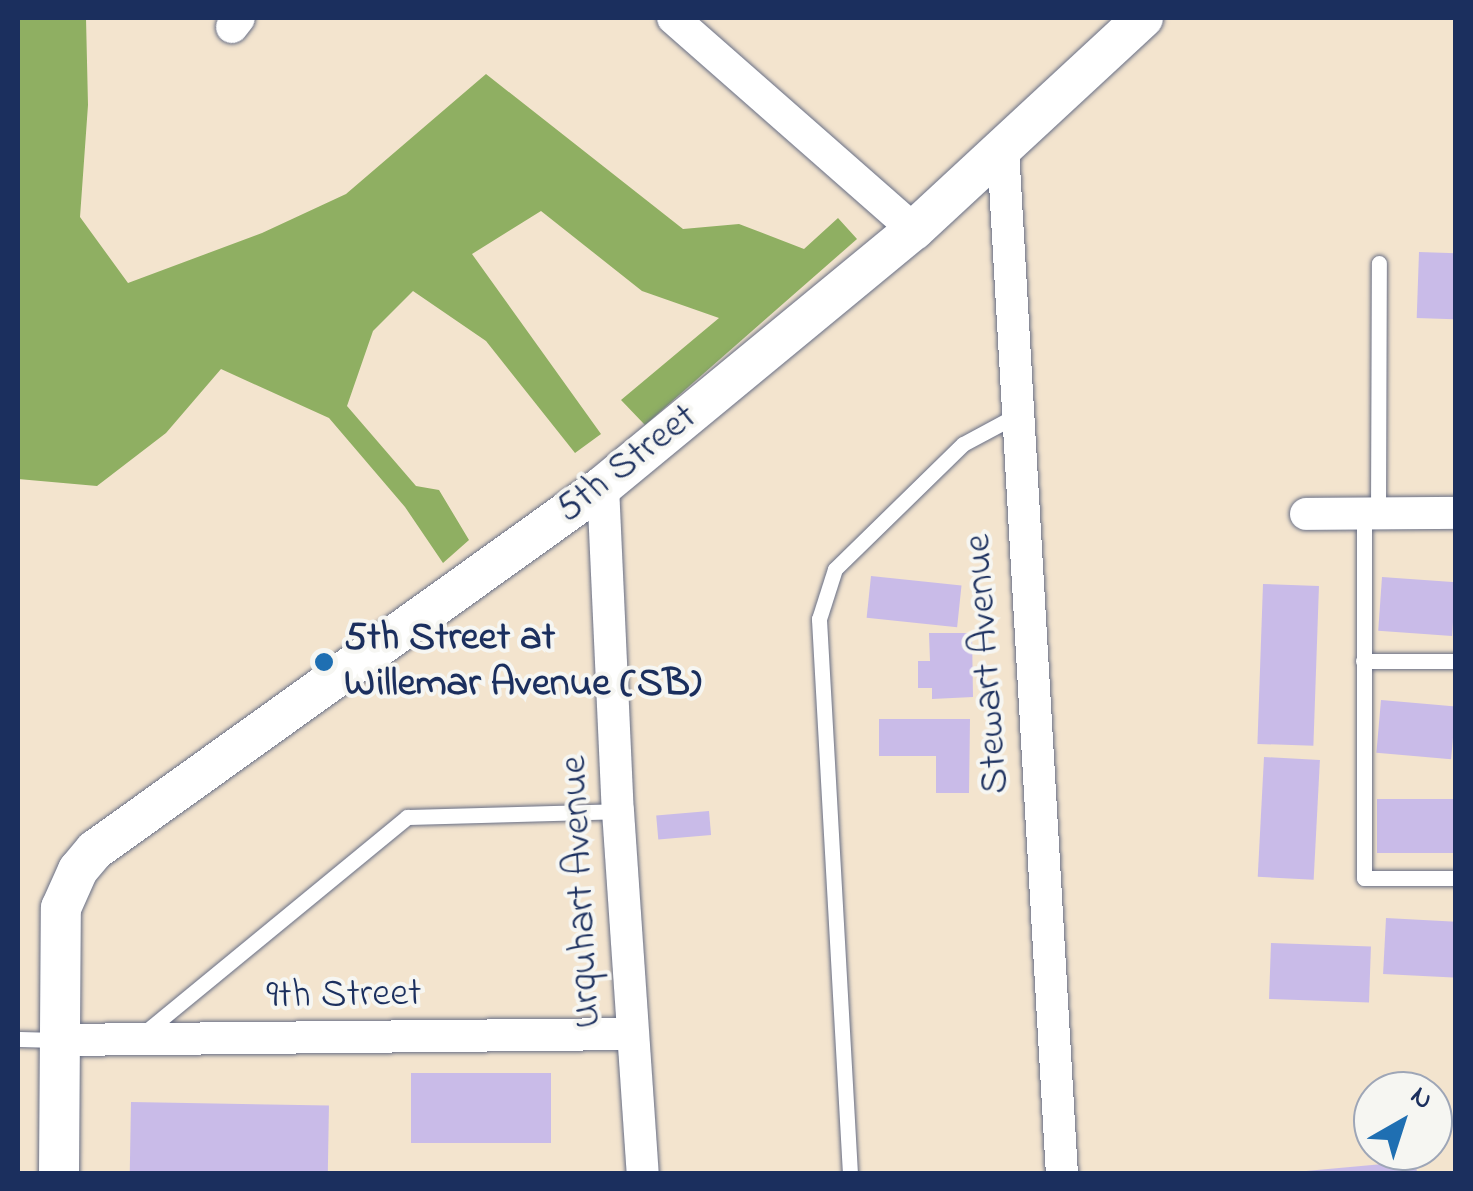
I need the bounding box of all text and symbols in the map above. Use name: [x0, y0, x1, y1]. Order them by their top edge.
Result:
street label: 5th Street: [547, 394, 707, 534]
street label: Stewart Avenue: [955, 532, 1021, 796]
place label: 5th Street at Willemar Avenue (SB): [344, 615, 701, 709]
marker: 5th Street at Willemar Avenue (SB): [313, 651, 335, 673]
street label: Urquhart Avenue: [551, 754, 613, 1030]
street label: 9th Street: [266, 971, 422, 1021]
north arrow: [1353, 1071, 1453, 1171]
text: N: [1401, 1077, 1441, 1121]

